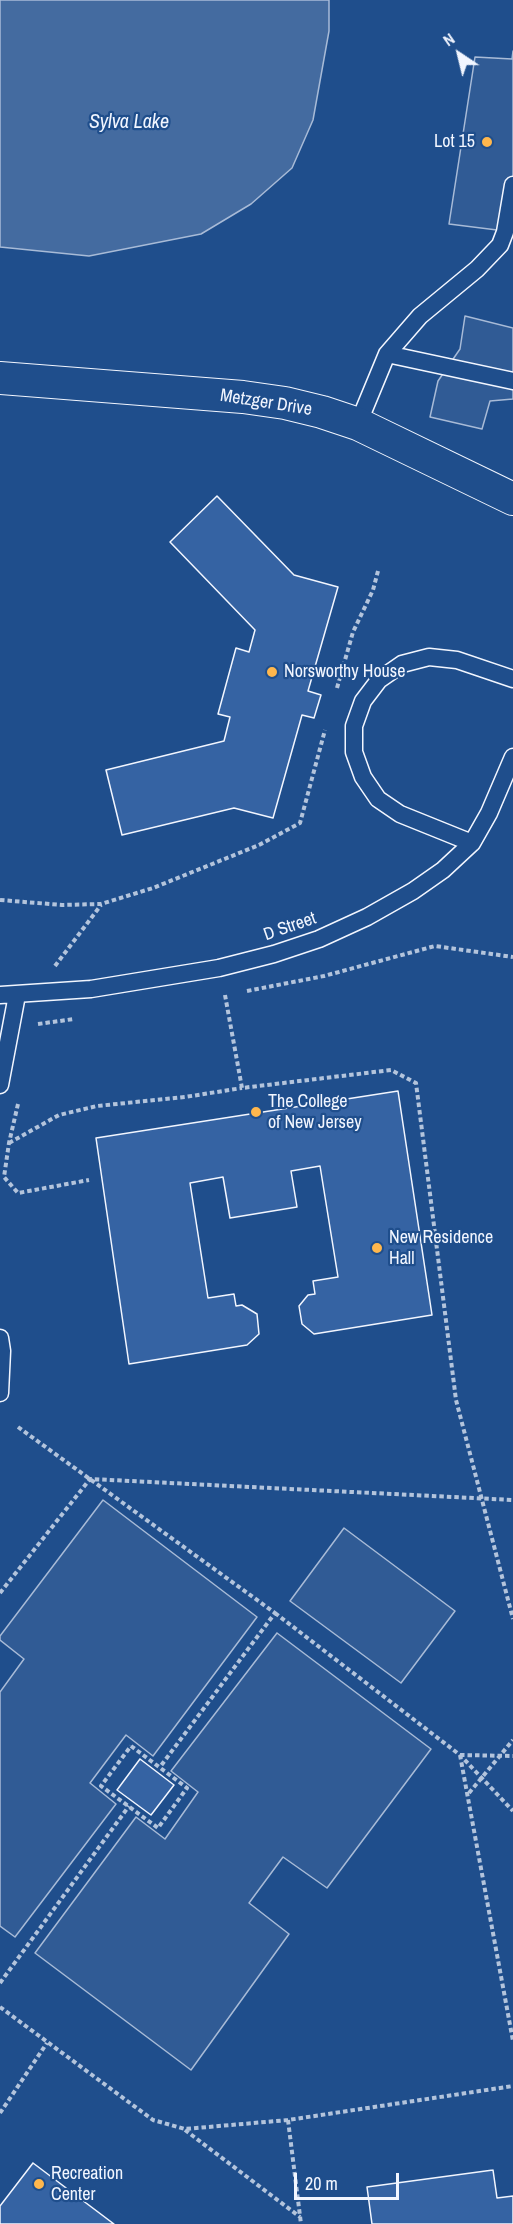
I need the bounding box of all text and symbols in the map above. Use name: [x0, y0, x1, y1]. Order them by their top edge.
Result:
north arrow: [429, 24, 489, 84]
text: N: [438, 28, 459, 51]
water label: Sylva Lake: [89, 111, 169, 135]
place label: Lot 15: [434, 131, 475, 153]
marker: Lot 15: [480, 135, 494, 149]
street label: Metzger Drive: [219, 385, 313, 421]
place label: Norsworthy House: [284, 661, 405, 683]
marker: Norsworthy House: [265, 665, 279, 679]
street label: D Street: [261, 908, 319, 946]
place label: The College of New Jersey: [268, 1091, 362, 1134]
marker: The College of New Jersey: [249, 1105, 263, 1119]
place label: New Residence Hall: [389, 1227, 493, 1270]
marker: New Residence Hall: [370, 1241, 384, 1255]
scale bar: [297, 2161, 402, 2199]
place label: Recreation Center: [51, 2163, 123, 2206]
text: 20 m: [305, 2171, 338, 2196]
marker: Recreation Center: [32, 2177, 46, 2191]

